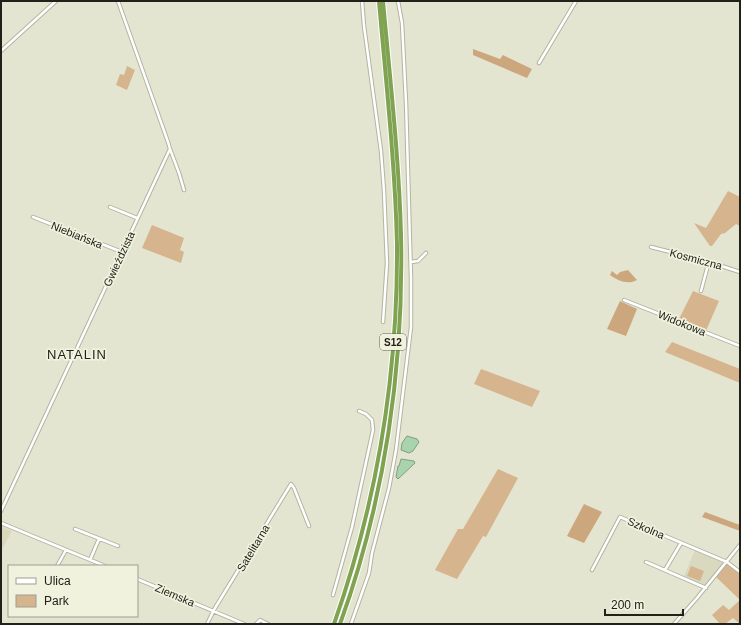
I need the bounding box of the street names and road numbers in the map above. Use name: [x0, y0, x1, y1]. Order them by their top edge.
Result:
street label: Niebiańska: [50, 219, 105, 251]
street label: Gwieździsta: [101, 229, 137, 288]
street label: Kosmiczna: [668, 246, 724, 272]
street label: Widokowa: [656, 308, 709, 338]
road number: S12: [380, 334, 406, 350]
street label: Szkolna: [626, 515, 667, 542]
street label: Satelitarna: [234, 522, 272, 574]
street label: Ziemska: [154, 581, 197, 609]

